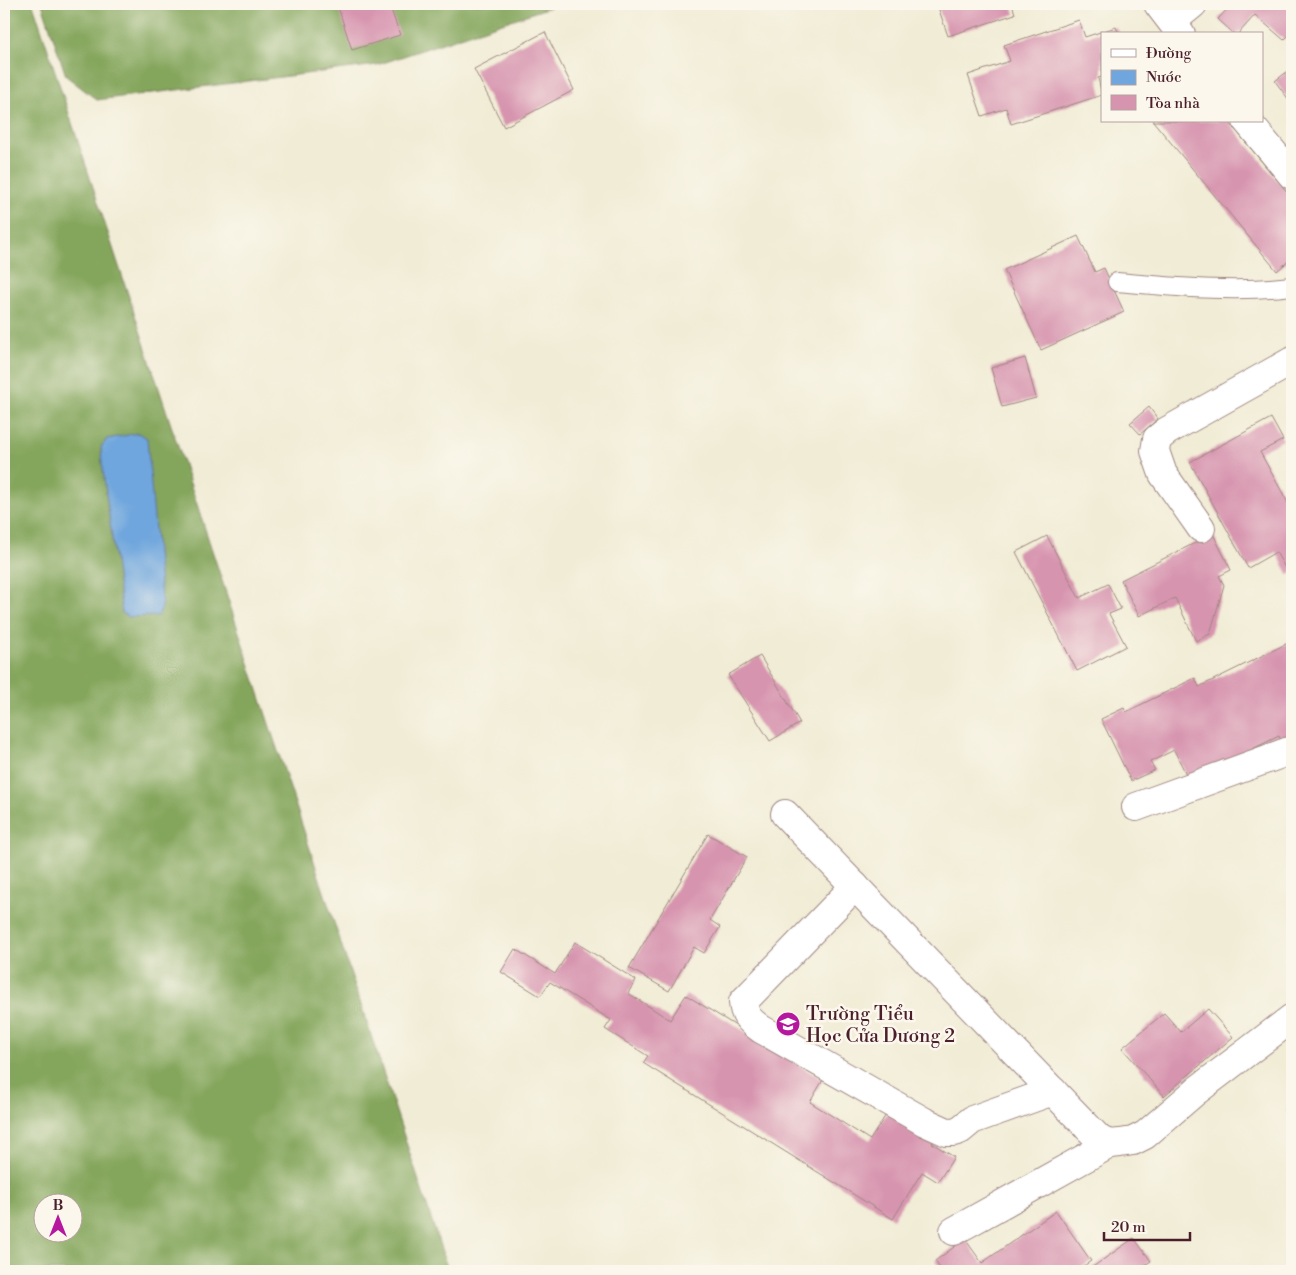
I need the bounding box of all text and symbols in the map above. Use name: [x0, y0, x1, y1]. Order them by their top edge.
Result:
legend: [1101, 32, 1264, 122]
text: Đường: [1146, 44, 1192, 63]
text: Nước: [1146, 68, 1182, 87]
text: Tòa nhà: [1146, 94, 1200, 113]
place label: Trường Tiểu Học Cửa Dương 2: [806, 1002, 955, 1048]
school or university icon: Trường Tiểu Học Cửa Dương 2: [775, 1011, 801, 1037]
north arrow: [32, 1192, 82, 1242]
text: B: [53, 1197, 63, 1215]
scale bar: [1104, 1210, 1190, 1242]
text: 20 m: [1111, 1218, 1146, 1237]

